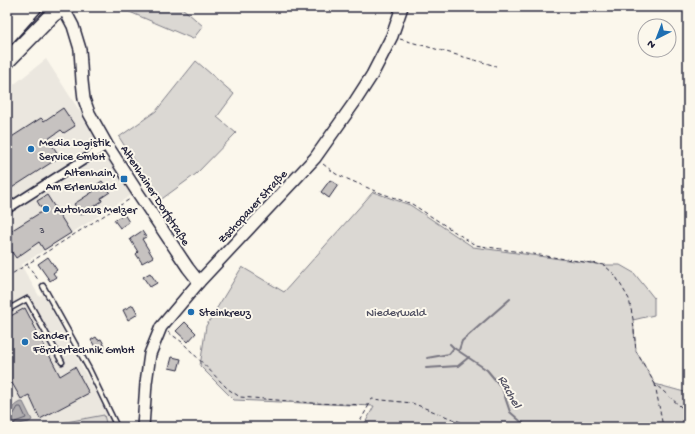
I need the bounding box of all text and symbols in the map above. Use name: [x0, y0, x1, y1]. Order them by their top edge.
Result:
north arrow: [637, 18, 677, 58]
text: N: [645, 37, 658, 51]
place label: Media Logistik Service GmbH: [39, 137, 112, 165]
street label: Altenhainer Dorfstraße: [117, 143, 192, 250]
marker: Media Logistik Service GmbH: [26, 144, 36, 154]
place label: Altenhain, Am Erlenwald: [46, 167, 117, 195]
street label: Zschopauer Straße: [216, 167, 292, 247]
marker: Altenhain, Am Erlenwald: [119, 174, 129, 184]
marker: Autohaus Melzer: [41, 204, 51, 214]
place label: Autohaus Melzer: [54, 204, 138, 218]
house number: 3: [38, 225, 45, 237]
marker: Steinkreuz: [186, 307, 196, 317]
place label: Steinkreuz: [199, 307, 251, 321]
park label: Niederwald: [366, 307, 427, 321]
place label: Sander Fördertechnik GmbH: [32, 330, 135, 358]
marker: Sander Fördertechnik GmbH: [20, 337, 30, 347]
water label: Rachel: [494, 373, 524, 412]

